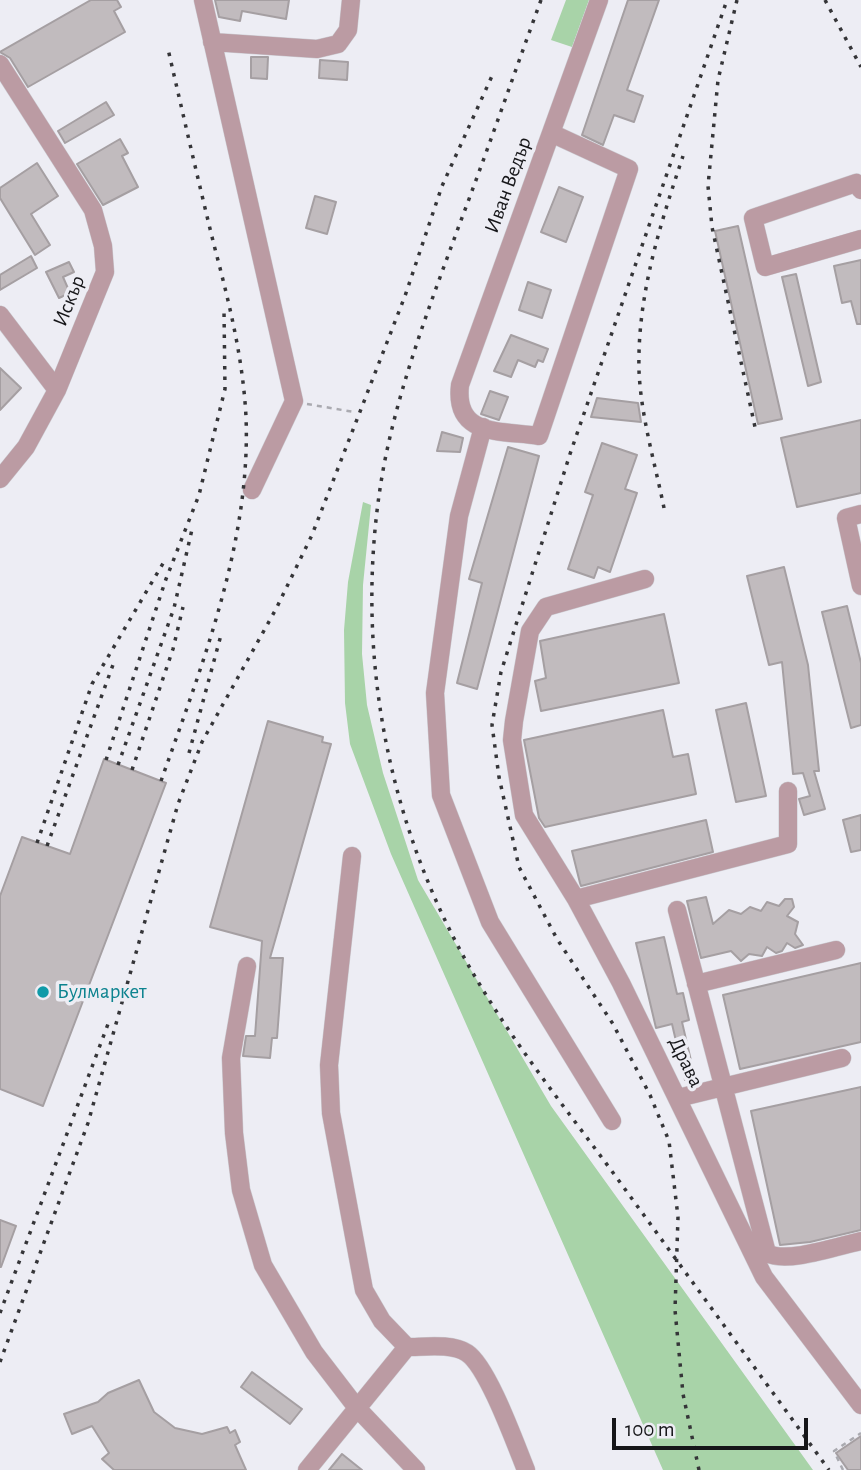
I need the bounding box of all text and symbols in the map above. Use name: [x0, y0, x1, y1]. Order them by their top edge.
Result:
street label: Иван Ведър: [479, 133, 537, 237]
street label: Искър: [47, 272, 91, 330]
place label: Булмаркет: [57, 979, 147, 1005]
marker: Булмаркет: [35, 984, 51, 1000]
street label: Драва: [663, 1033, 709, 1091]
scale bar: [616, 1404, 812, 1448]
text: 100 m: [625, 1419, 675, 1440]

